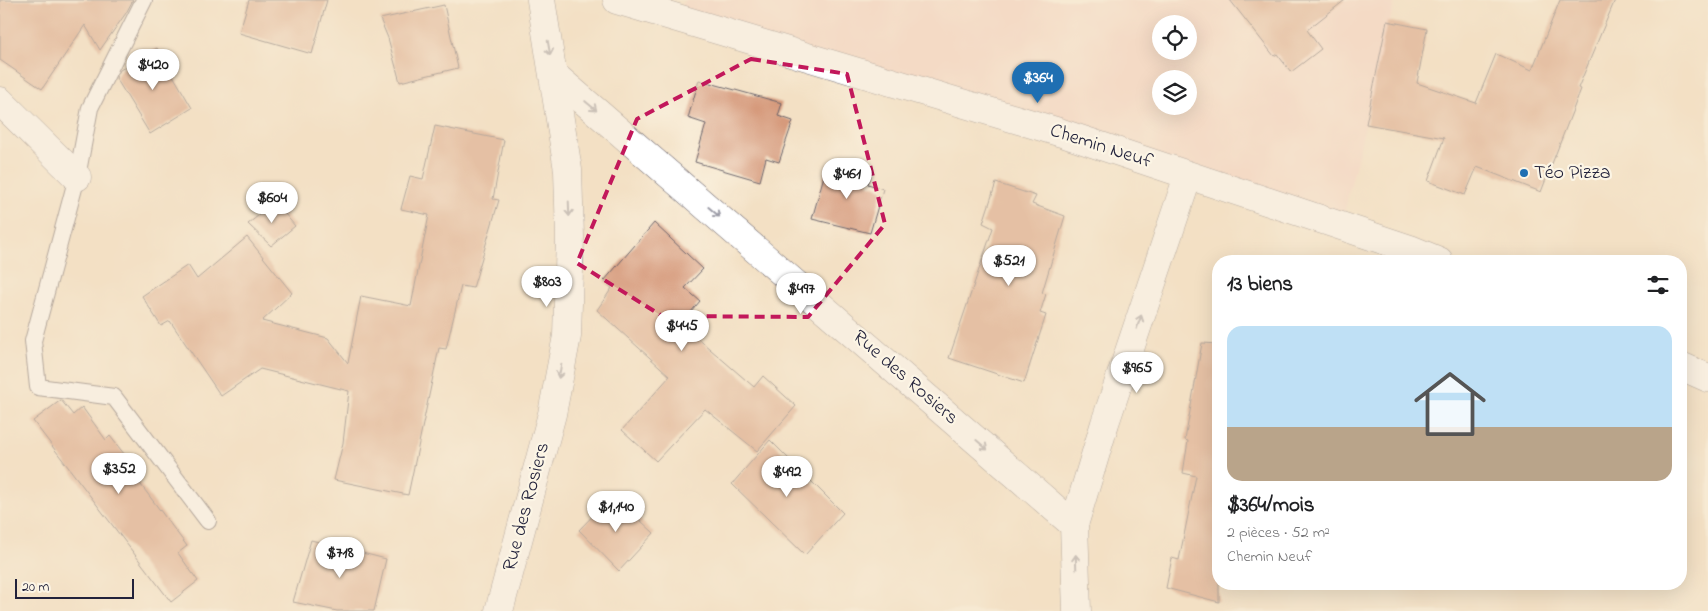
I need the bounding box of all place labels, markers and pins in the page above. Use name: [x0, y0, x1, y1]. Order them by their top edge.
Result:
pin: $420: [123, 48, 183, 91]
pin: $364: [1008, 62, 1068, 104]
pin: $461: [817, 158, 877, 200]
place label: Téo Pizza: [1534, 159, 1611, 188]
marker: Téo Pizza: [1518, 167, 1530, 179]
pin: $604: [242, 182, 302, 224]
pin: $521: [979, 244, 1039, 287]
pin: $803: [517, 266, 577, 308]
pin: $497: [771, 272, 831, 315]
pin: $445: [652, 310, 712, 352]
pin: $965: [1107, 352, 1167, 394]
pin: $352: [89, 452, 149, 495]
pin: $492: [757, 456, 817, 498]
pin: $1,140: [575, 490, 657, 533]
pin: $718: [310, 536, 370, 579]

